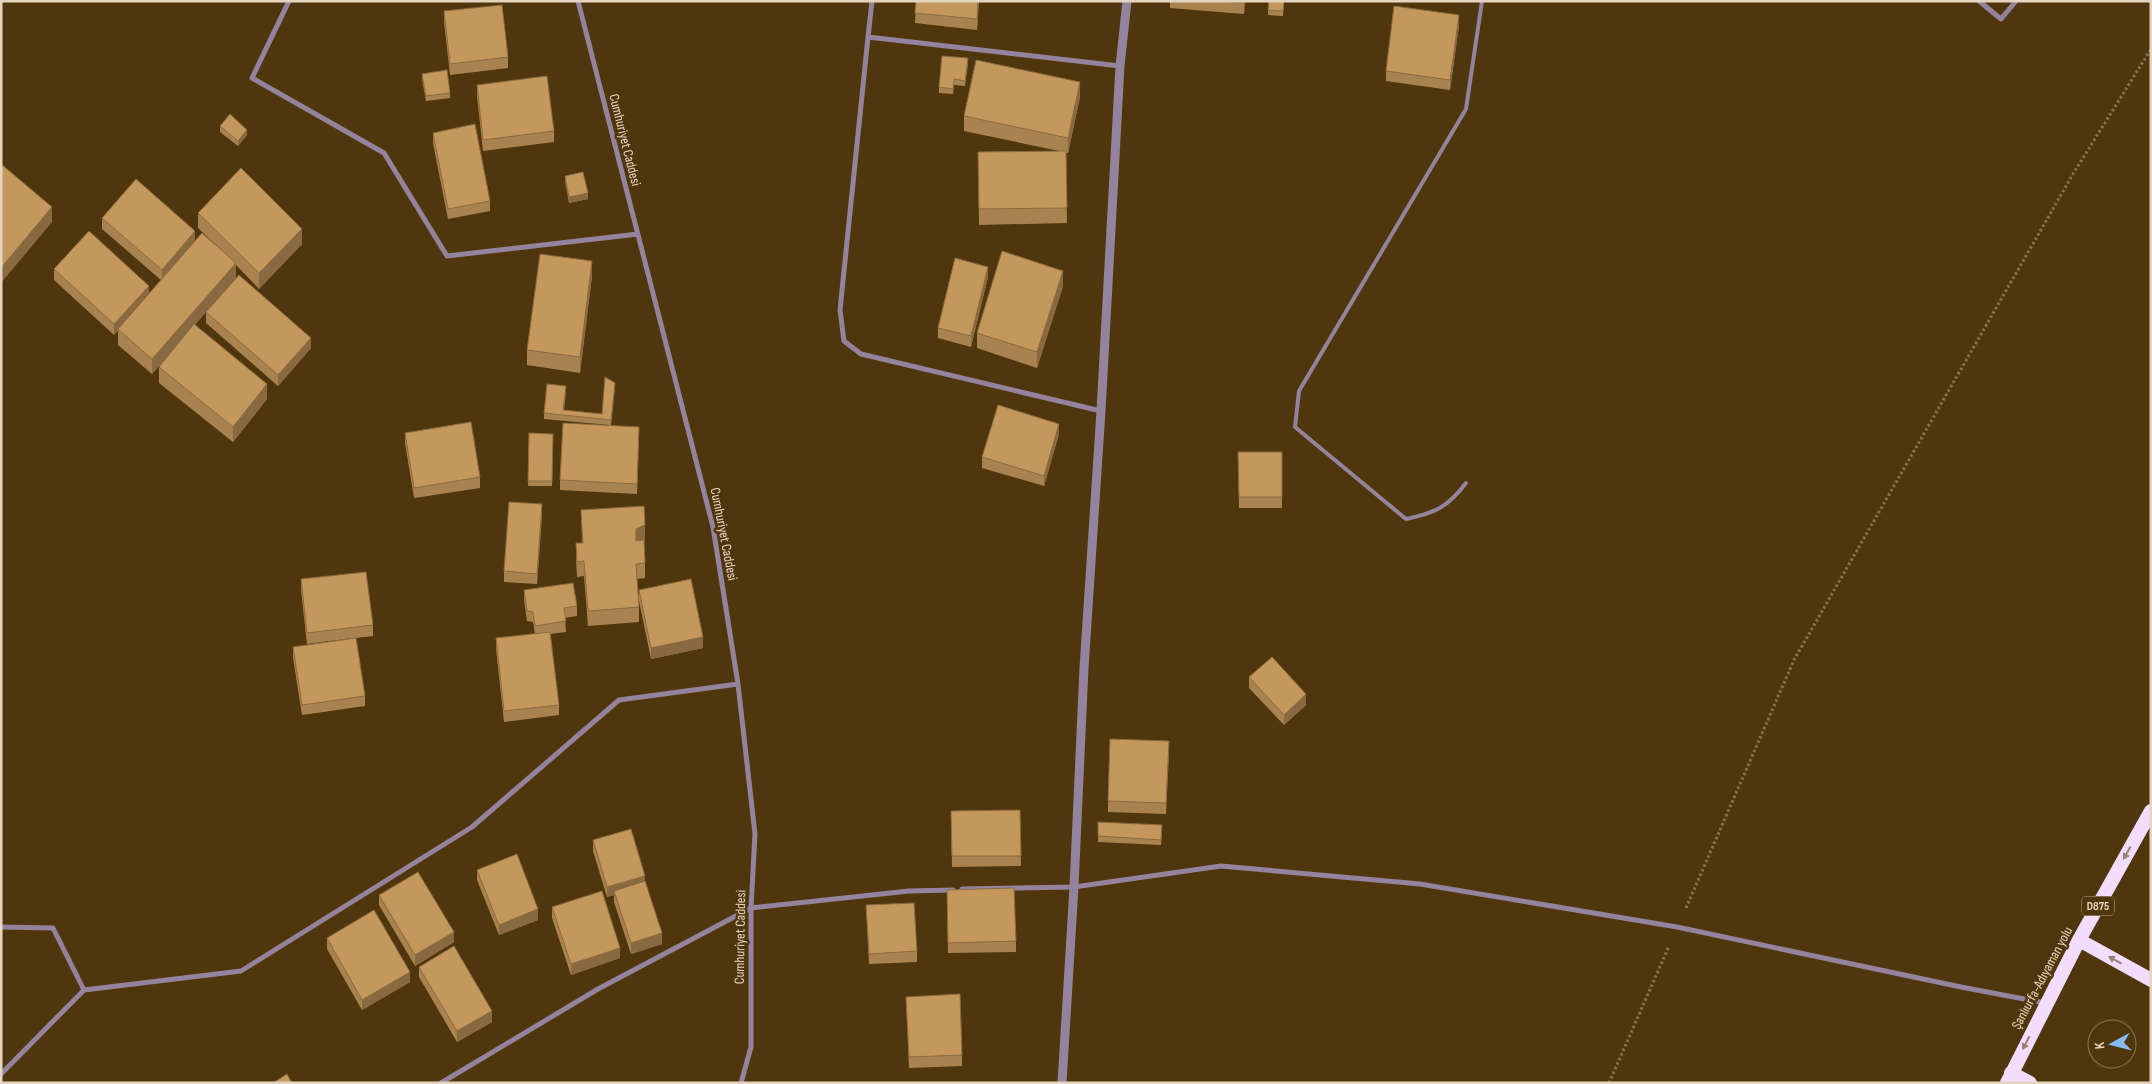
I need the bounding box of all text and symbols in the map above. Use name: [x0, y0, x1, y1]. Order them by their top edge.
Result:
street label: Cumhuriyet Caddesi: [605, 92, 645, 188]
street label: Cumhuriyet Caddesi: [707, 486, 741, 582]
one-way arrow: [2123, 846, 2131, 861]
street label: Cumhuriyet Caddesi: [731, 890, 749, 984]
road number: D875: [2082, 896, 2114, 916]
street label: Şanlıurfa-Adıyaman yolu: [2008, 924, 2076, 1032]
one-way arrow: [2108, 956, 2122, 964]
north arrow: [2087, 1019, 2137, 1069]
one-way arrow: [2022, 1035, 2030, 1050]
text: K: [2091, 1041, 2108, 1050]

